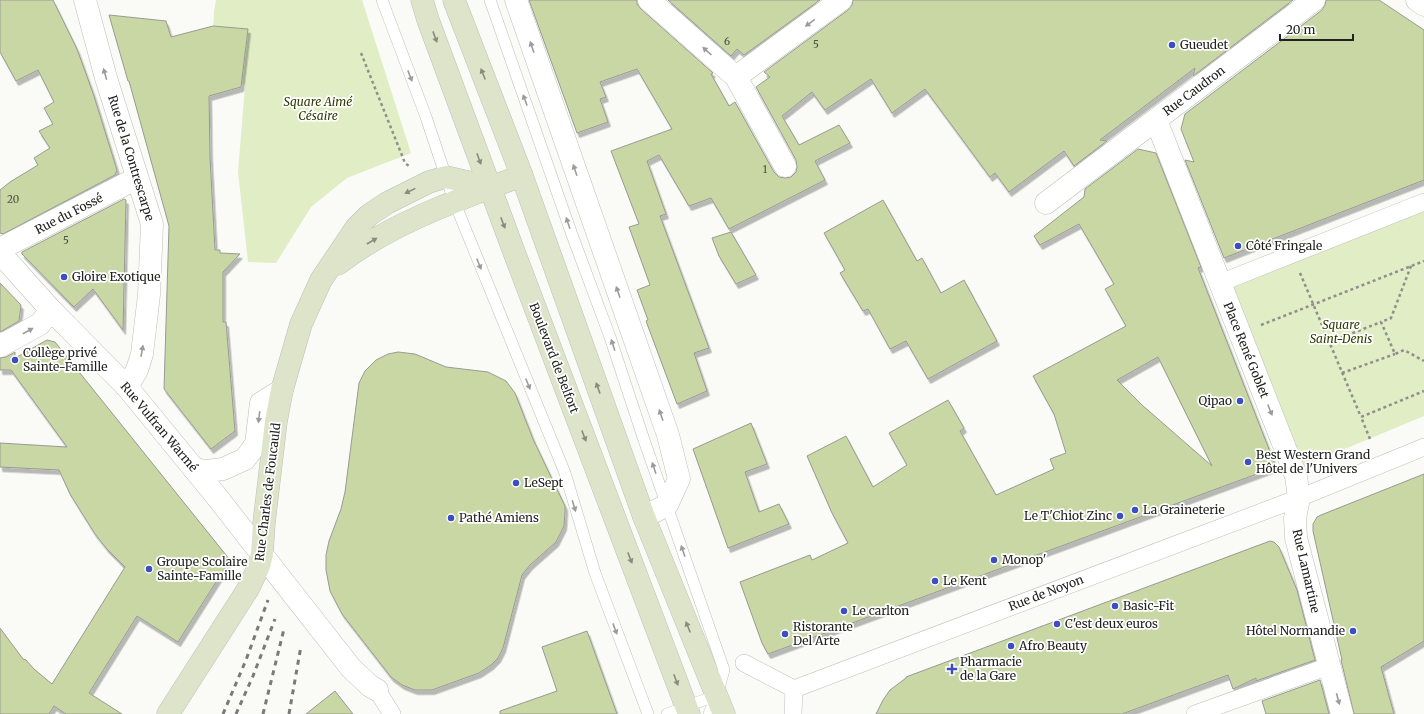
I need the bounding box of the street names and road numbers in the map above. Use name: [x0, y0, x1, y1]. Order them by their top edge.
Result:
street label: Rue Caudron: [1160, 62, 1228, 119]
street label: Rue de la Contrescarpe: [105, 93, 158, 223]
street label: Rue du Fossé: [32, 190, 105, 237]
street label: Boulevard de Belfort: [526, 300, 583, 416]
street label: Place René Goblet: [1220, 300, 1273, 400]
street label: Rue Vulfran Warmé: [118, 379, 201, 474]
street label: Rue Charles de Foucauld: [252, 422, 283, 562]
street label: Rue Lamartine: [1290, 527, 1323, 614]
street label: Rue de Noyon: [1006, 571, 1085, 614]

